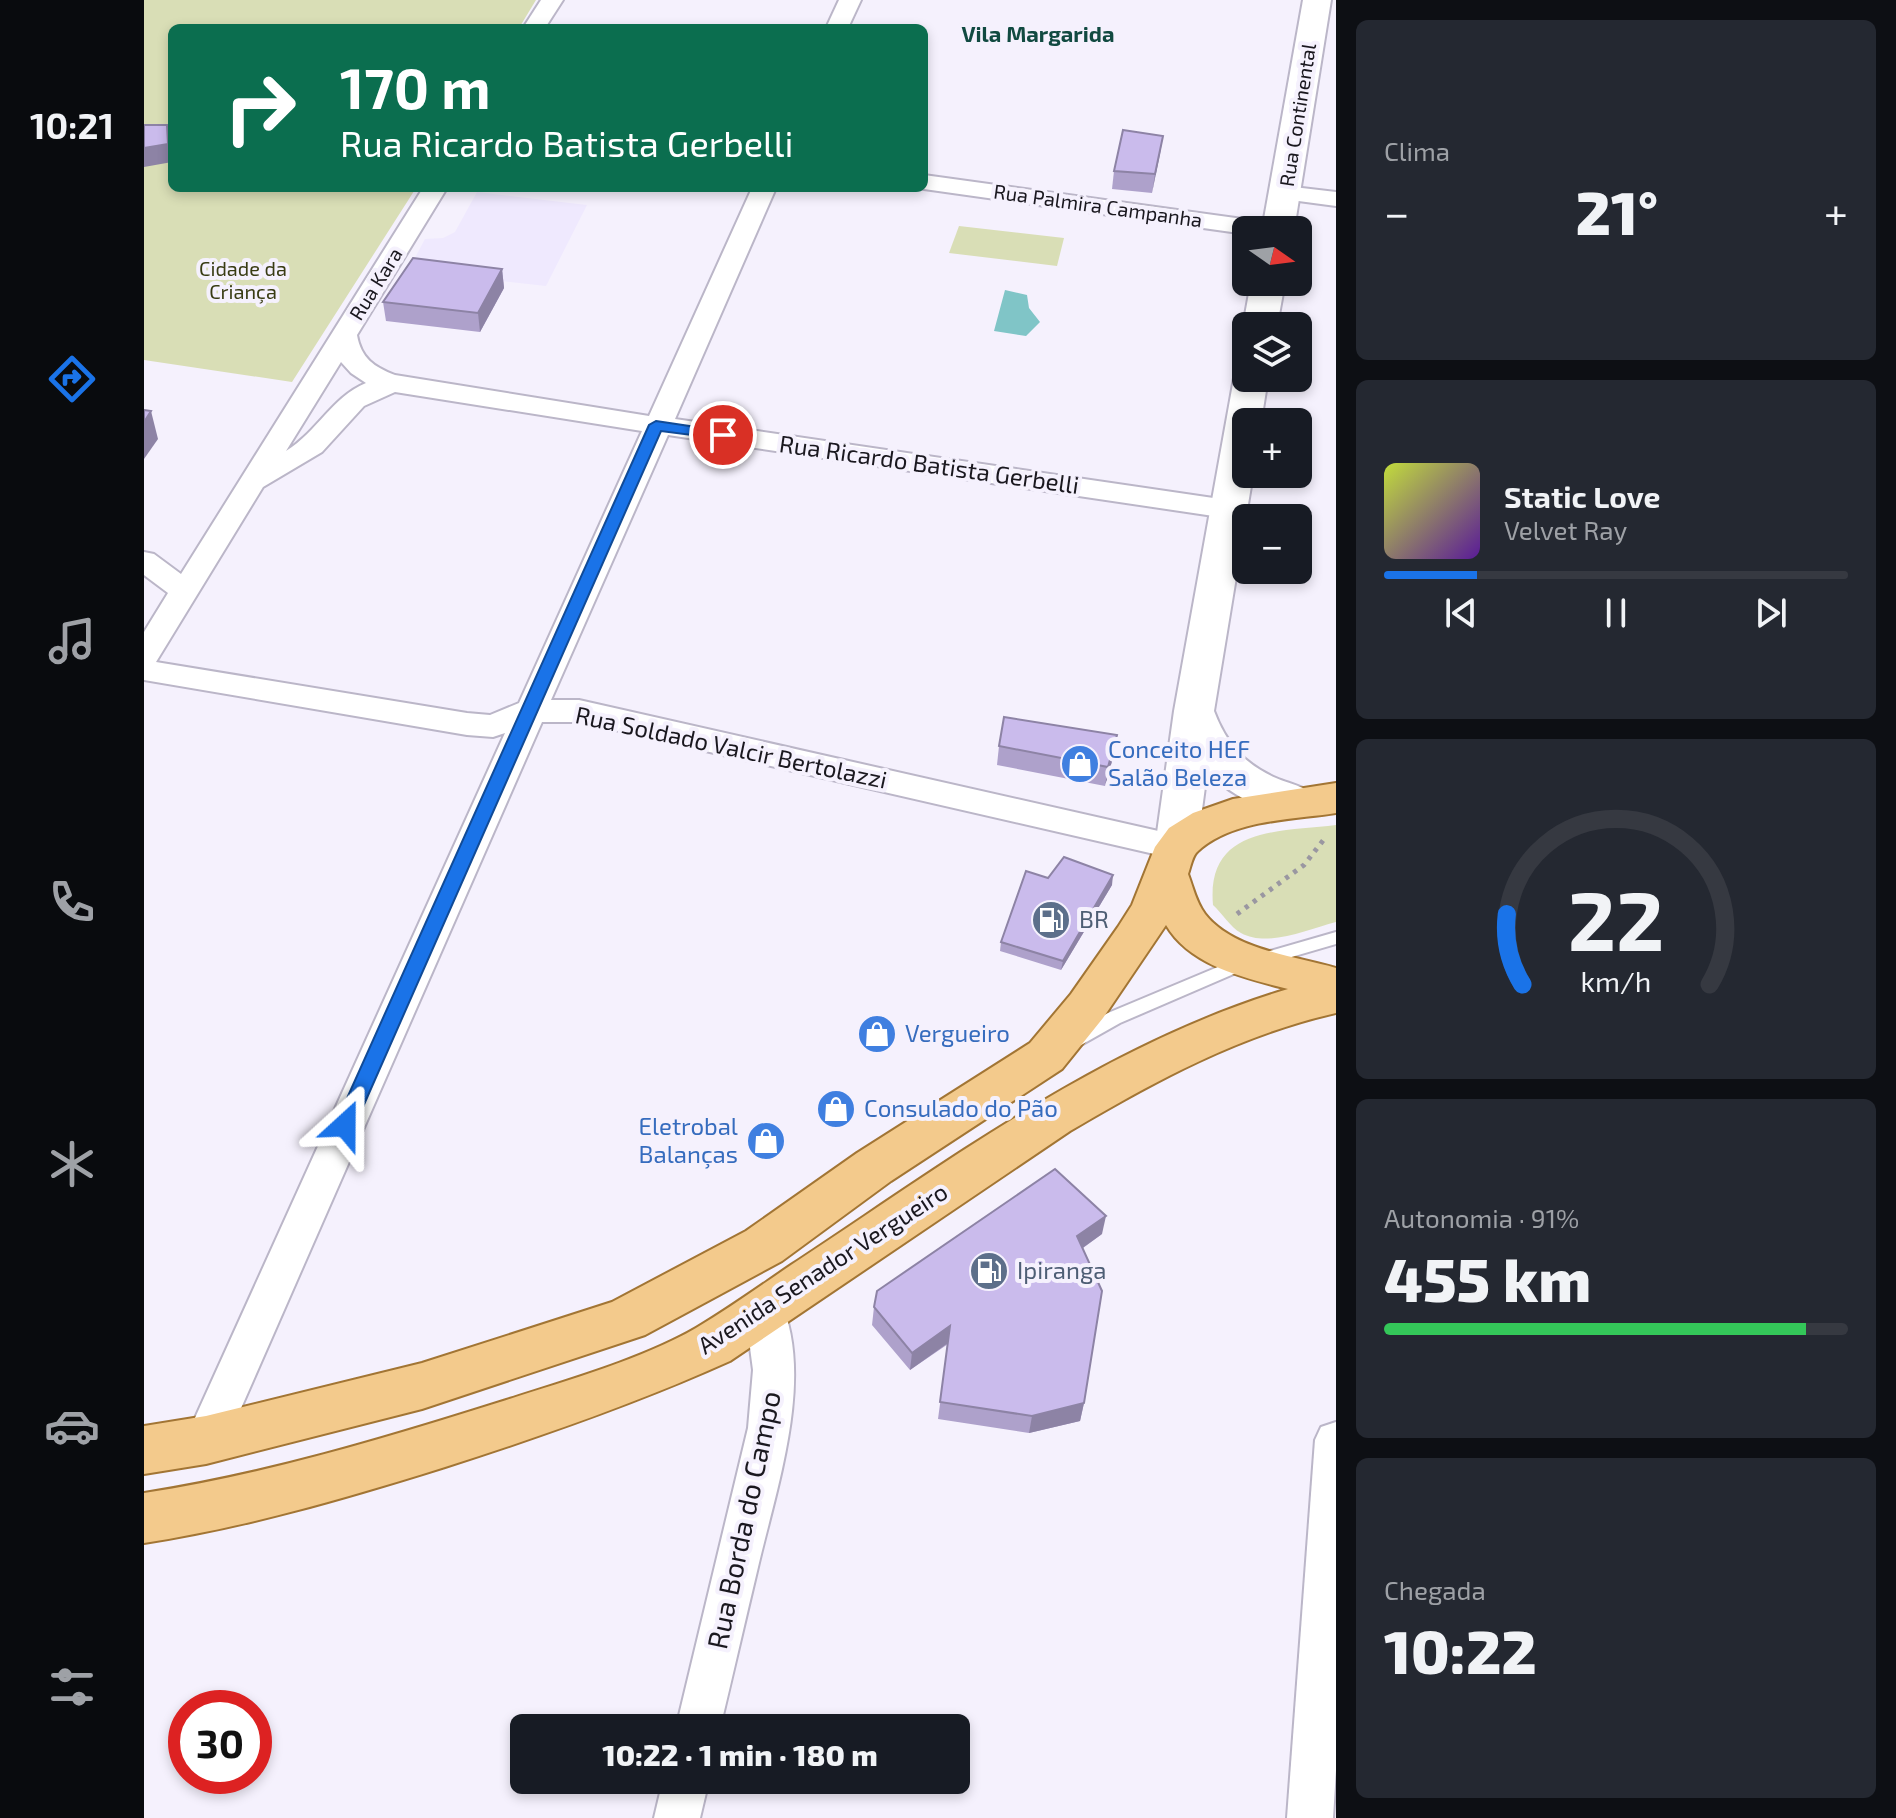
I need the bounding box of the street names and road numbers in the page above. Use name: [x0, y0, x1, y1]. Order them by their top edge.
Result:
street label: Rua Continental: [1274, 41, 1320, 188]
street label: Rua Palmira Campanha: [992, 178, 1204, 232]
street label: Rua Kara: [344, 243, 407, 324]
street label: Rua Ricardo Batista Gerbelli: [778, 428, 1081, 499]
street label: Rua Soldado Valcir Bertolazzi: [573, 699, 890, 794]
street label: Avenida Senador Vergueiro: [692, 1176, 952, 1359]
street label: Rua Borda do Campo: [699, 1388, 787, 1652]

